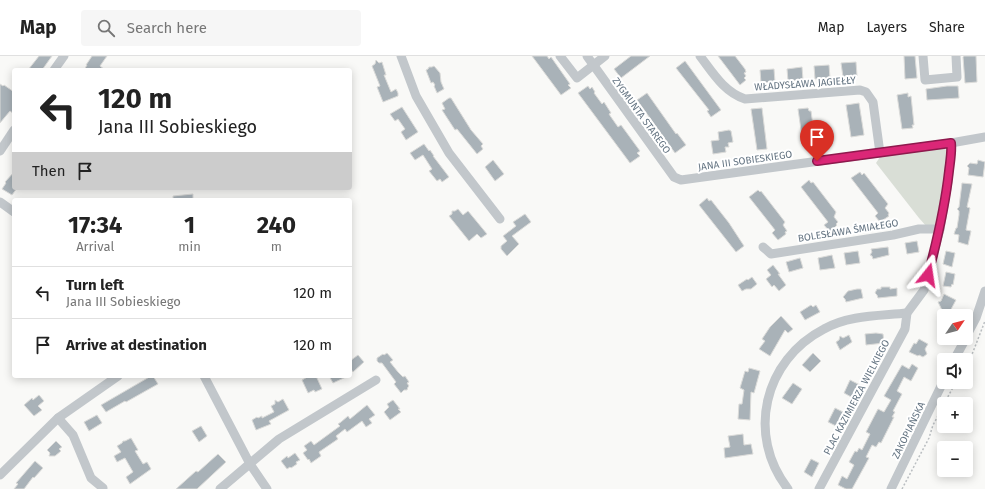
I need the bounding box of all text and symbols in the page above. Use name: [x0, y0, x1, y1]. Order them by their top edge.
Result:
search box: [81, 10, 361, 46]
text: Map: [20, 16, 57, 39]
icon: search: [95, 17, 117, 39]
text: Search here: [127, 19, 207, 37]
text: Map: [818, 19, 844, 36]
text: Layers: [866, 19, 907, 36]
text: Share: [929, 19, 965, 36]
street label: WŁADYSŁAWA JAGIEŁŁY: [754, 74, 857, 94]
street label: ZYGMUNTA STAREGO: [610, 75, 673, 156]
text: 120 m: [98, 82, 172, 115]
icon: left: [32, 84, 84, 136]
text: Jana III Sobieskiego: [98, 116, 257, 138]
pin: [800, 120, 834, 161]
icon: arrive: [806, 126, 828, 148]
street label: JANA III SOBIESKIEGO: [697, 148, 793, 174]
icon: arrive: [74, 160, 96, 182]
text: Then: [32, 162, 66, 180]
text: 17:34: [68, 211, 122, 239]
text: 1: [184, 211, 195, 239]
text: 240: [257, 211, 296, 239]
street label: BOLESŁAWA ŚMIAŁEGO: [797, 215, 899, 245]
text: Arrival: [76, 239, 114, 254]
text: min: [178, 239, 201, 254]
text: m: [271, 239, 282, 254]
position arrow: [907, 254, 949, 296]
text: Turn left: [66, 276, 124, 294]
icon: left: [32, 282, 54, 304]
text: 120 m: [293, 284, 332, 302]
text: Jana III Sobieskiego: [66, 294, 181, 309]
north arrow: [937, 309, 973, 345]
map controls: [937, 309, 973, 477]
icon: arrive: [32, 334, 54, 356]
text: Arrive at destination: [66, 336, 207, 354]
text: 120 m: [293, 336, 332, 354]
street label: PLAC KAZIMIERZA WIELKIEGO: [821, 338, 892, 457]
button: sound: [937, 353, 973, 389]
button: +: [937, 397, 973, 433]
street label: ZAKOPIAŃSKA: [888, 399, 928, 461]
button: −: [937, 441, 973, 477]

